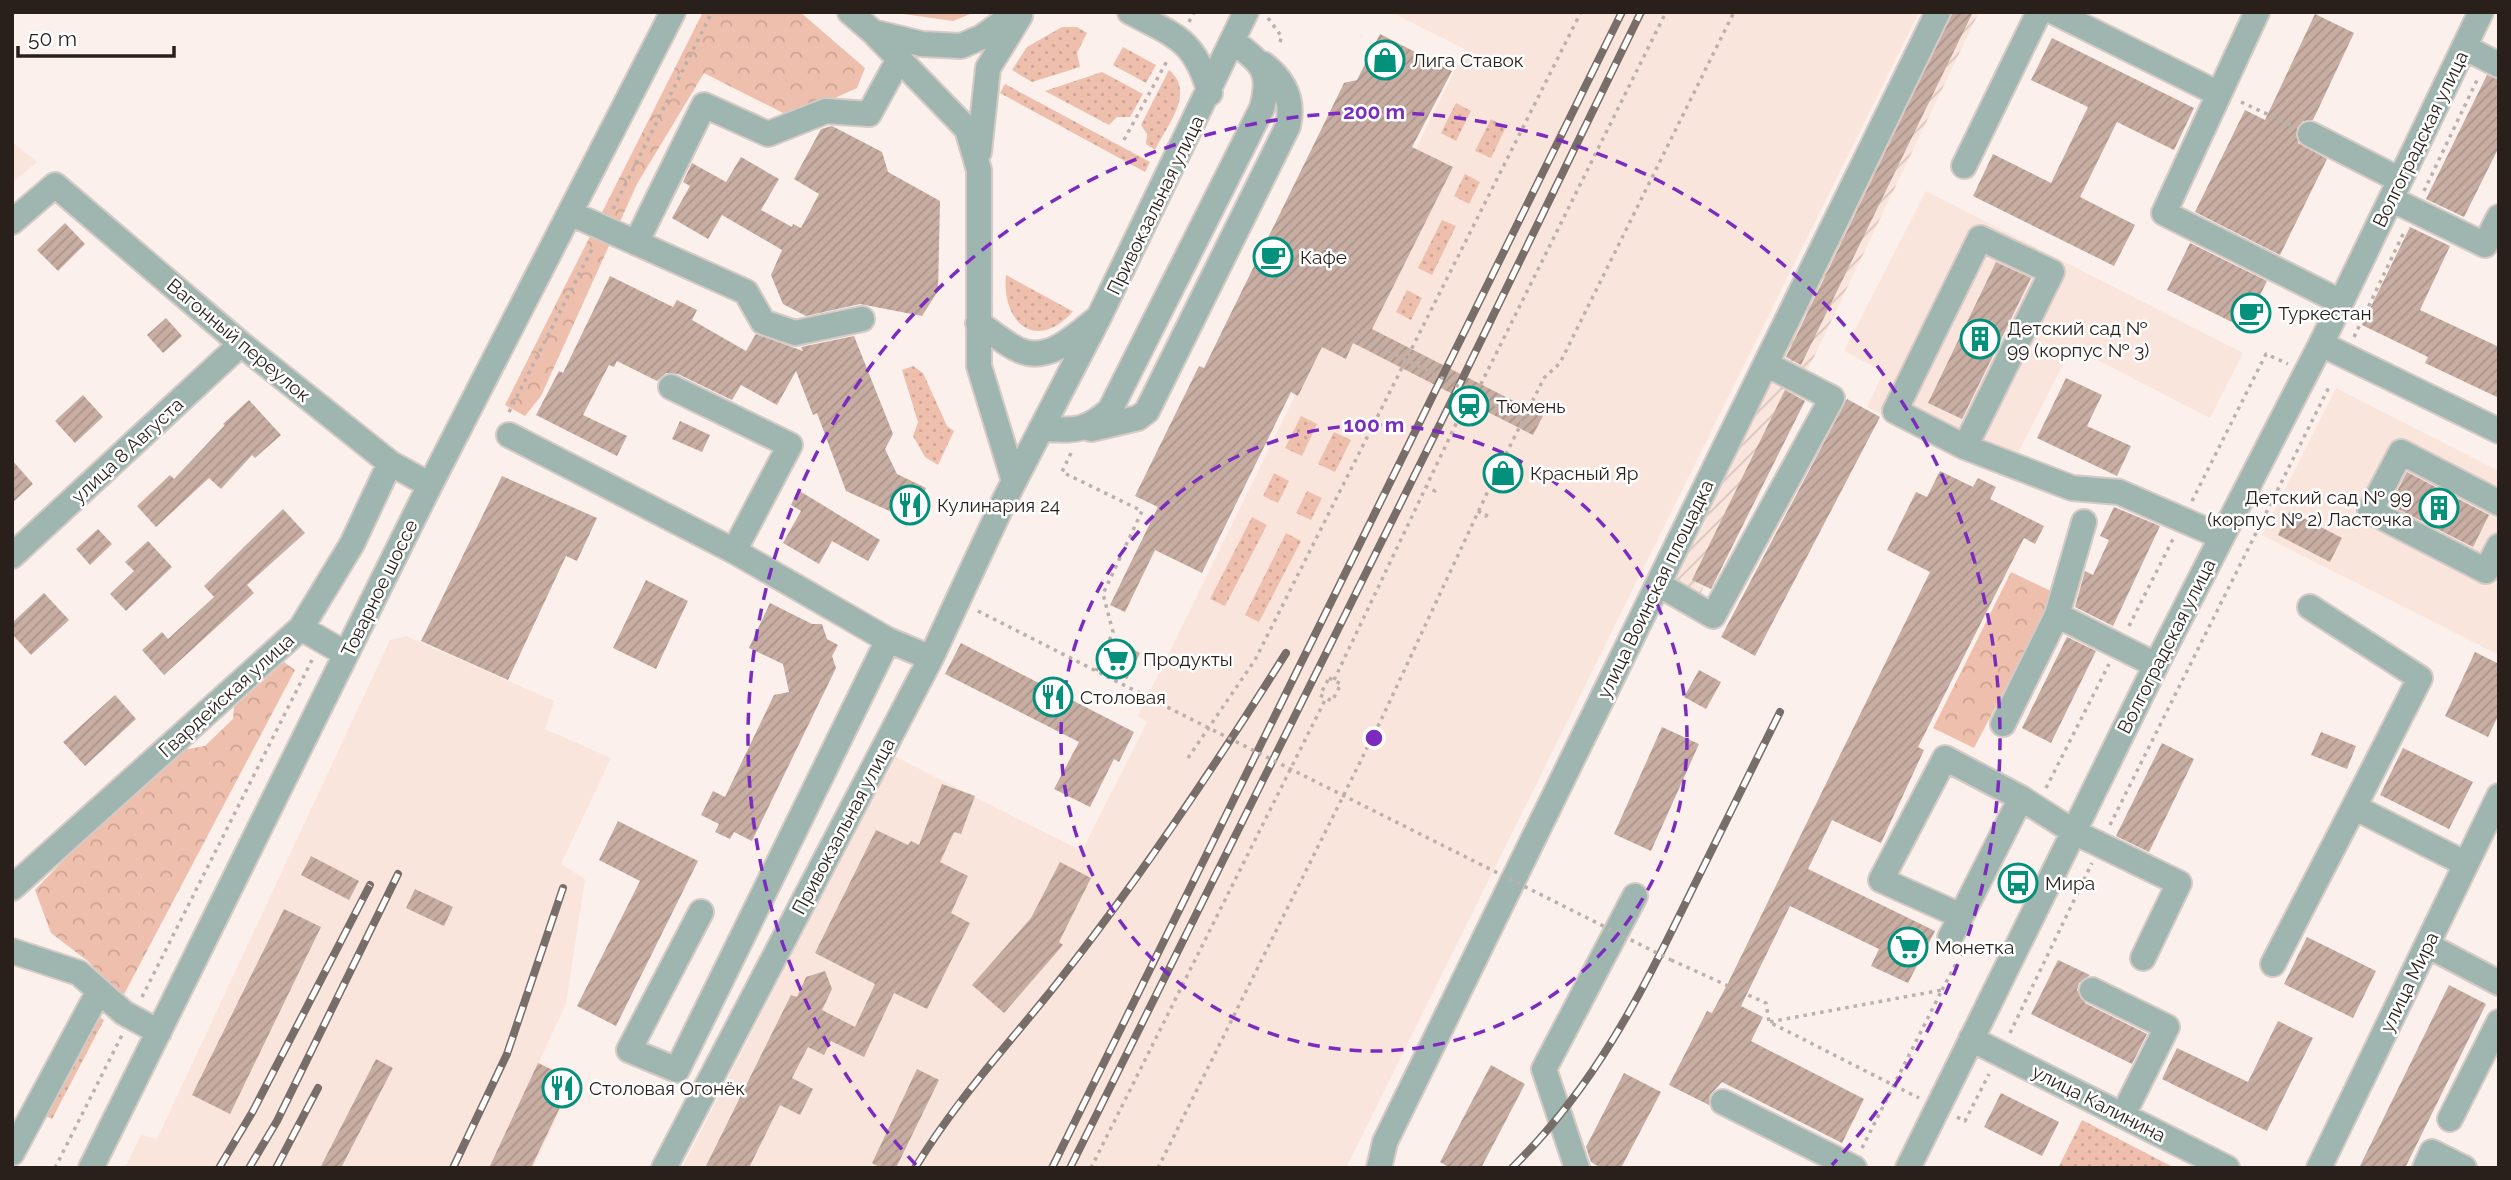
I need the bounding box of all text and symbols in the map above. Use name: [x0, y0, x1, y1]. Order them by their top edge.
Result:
scale bar: [18, 14, 173, 58]
text: 50 m: [28, 26, 77, 51]
shop icon: Лига Ставок: [1364, 39, 1406, 81]
street label: Волгоградская улица: [2368, 47, 2472, 231]
place label: Лига Ставок: [1412, 49, 1524, 71]
text: 200 m: [1343, 99, 1405, 124]
street label: Привокзальная улица: [1102, 112, 1208, 298]
cafe icon: Кафе: [1252, 236, 1294, 278]
place label: Кафе: [1300, 246, 1347, 268]
street label: Вагонный переулок: [163, 274, 315, 406]
cafe icon: Туркестан: [2230, 292, 2272, 334]
place label: Туркестан: [2278, 302, 2371, 324]
place label: Детский сад № 99 (корпус № 3): [2007, 317, 2149, 361]
building icon: Детский сад № 99 (корпус № 3): [1959, 318, 2001, 360]
station icon: Тюмень: [1448, 385, 1490, 427]
street label: улица 8 Августа: [67, 393, 187, 507]
place label: Тюмень: [1496, 395, 1566, 417]
text: 100 m: [1344, 412, 1404, 437]
shop icon: Красный Яр: [1482, 452, 1524, 494]
place label: Красный Яр: [1530, 462, 1638, 484]
street label: улица Воинская площадка: [1592, 476, 1718, 702]
restaurant icon: Кулинария 24: [889, 484, 931, 526]
place label: Детский сад № 99 (корпус № 2) Ласточка: [2207, 486, 2412, 530]
building icon: Детский сад № 99 (корпус № 2) Ласточка: [2418, 487, 2460, 529]
place label: Кулинария 24: [937, 494, 1060, 516]
street label: Товарное шоссе: [336, 516, 422, 660]
street label: Волгоградская улица: [2112, 555, 2220, 737]
street label: Гвардейская улица: [154, 629, 298, 761]
supermarket icon: Продукты: [1095, 638, 1137, 680]
place label: Продукты: [1143, 648, 1233, 670]
restaurant icon: Столовая: [1032, 676, 1074, 718]
place label: Столовая: [1080, 686, 1166, 708]
centre of rings: [1362, 726, 1386, 750]
street label: Привокзальная улица: [787, 734, 899, 918]
bus stop icon: Мира: [1997, 862, 2039, 904]
place label: Мира: [2045, 872, 2095, 894]
supermarket icon: Монетка: [1887, 926, 1929, 968]
street label: улица Мира: [2375, 928, 2443, 1036]
place label: Монетка: [1935, 936, 2014, 958]
street label: улица Калинина: [2029, 1060, 2169, 1146]
restaurant icon: Столовая Огонёк: [541, 1067, 583, 1109]
place label: Столовая Огонёк: [589, 1077, 745, 1099]

